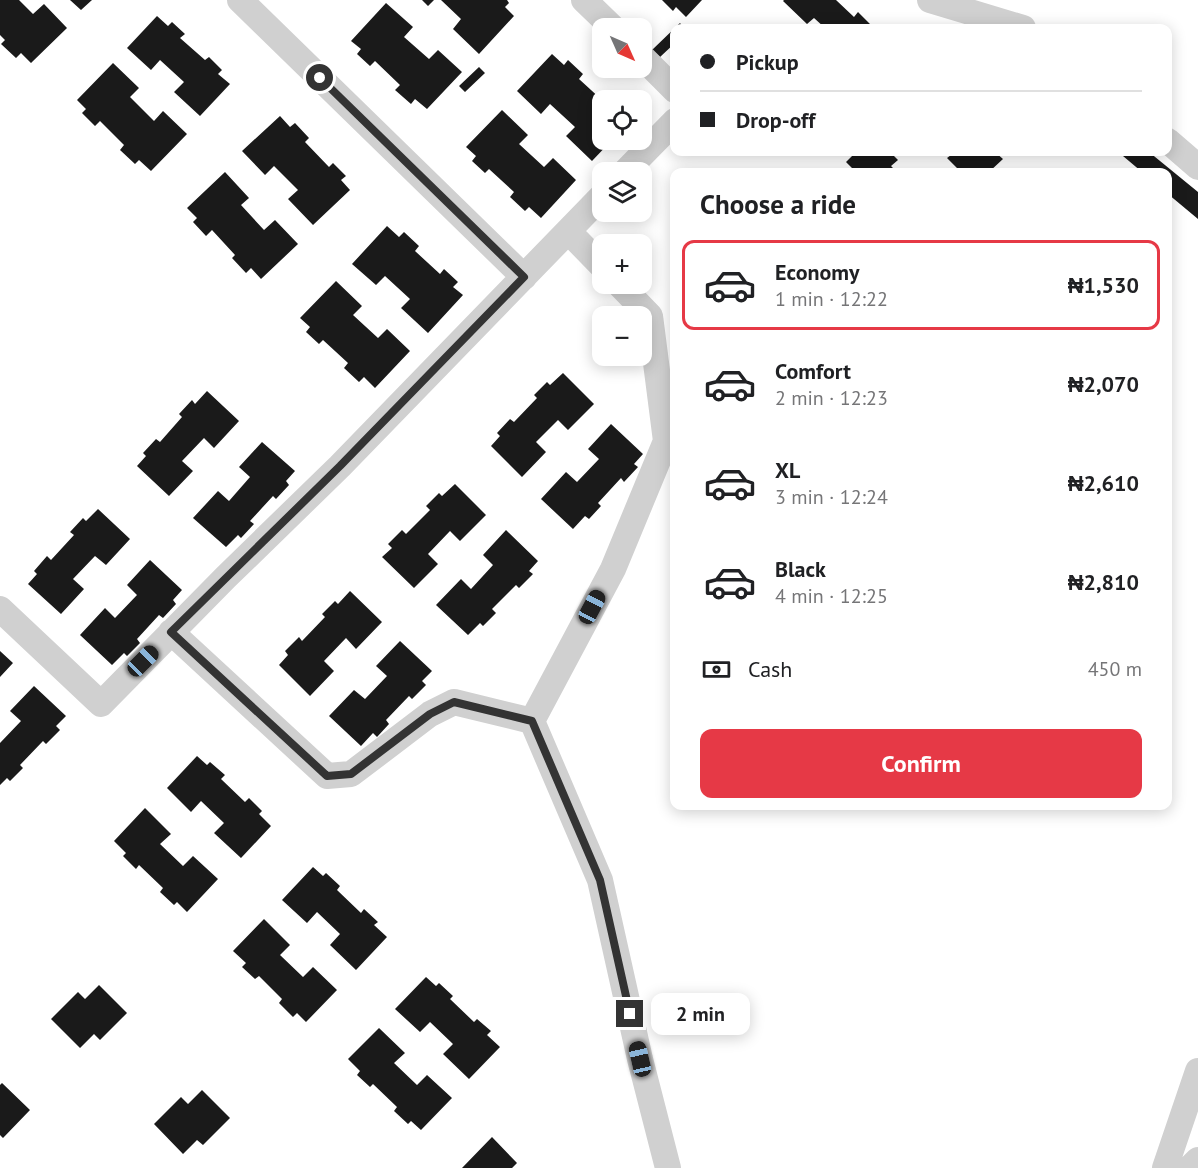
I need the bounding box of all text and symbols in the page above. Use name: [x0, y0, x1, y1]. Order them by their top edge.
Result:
north arrow: [592, 18, 652, 78]
map controls: [592, 18, 652, 366]
text: Pickup: [736, 48, 799, 76]
route start: [306, 64, 333, 91]
button: locate: [592, 90, 652, 150]
text: Drop-off: [736, 106, 815, 134]
button: layers: [592, 162, 652, 222]
text: Choose a ride: [700, 187, 856, 221]
button: +: [592, 234, 652, 294]
icon: car: [703, 258, 757, 312]
text: Economy: [775, 258, 859, 286]
text: ₦1,530: [1068, 271, 1139, 299]
text: 1 min · 12:22: [775, 286, 888, 312]
button: −: [592, 306, 652, 366]
icon: car: [703, 357, 757, 411]
text: Comfort: [775, 357, 851, 385]
text: ₦2,070: [1068, 370, 1139, 398]
text: 2 min · 12:23: [775, 385, 888, 411]
icon: car: [703, 456, 757, 510]
text: XL: [775, 456, 800, 484]
text: ₦2,610: [1068, 469, 1139, 497]
text: 3 min · 12:24: [775, 484, 888, 510]
icon: car: [703, 555, 757, 609]
text: Black: [775, 555, 826, 583]
text: ₦2,810: [1068, 568, 1139, 596]
text: 4 min · 12:25: [775, 583, 888, 609]
car: [576, 587, 608, 627]
car: [124, 642, 162, 680]
icon: cash: [700, 653, 733, 686]
text: Cash: [748, 655, 792, 683]
text: 450 m: [1088, 656, 1142, 682]
button: Confirm: [700, 729, 1142, 798]
callout: 2 min: [651, 993, 750, 1035]
route end: [616, 1000, 643, 1027]
text: 2 min: [676, 1001, 725, 1027]
car: [627, 1039, 653, 1079]

